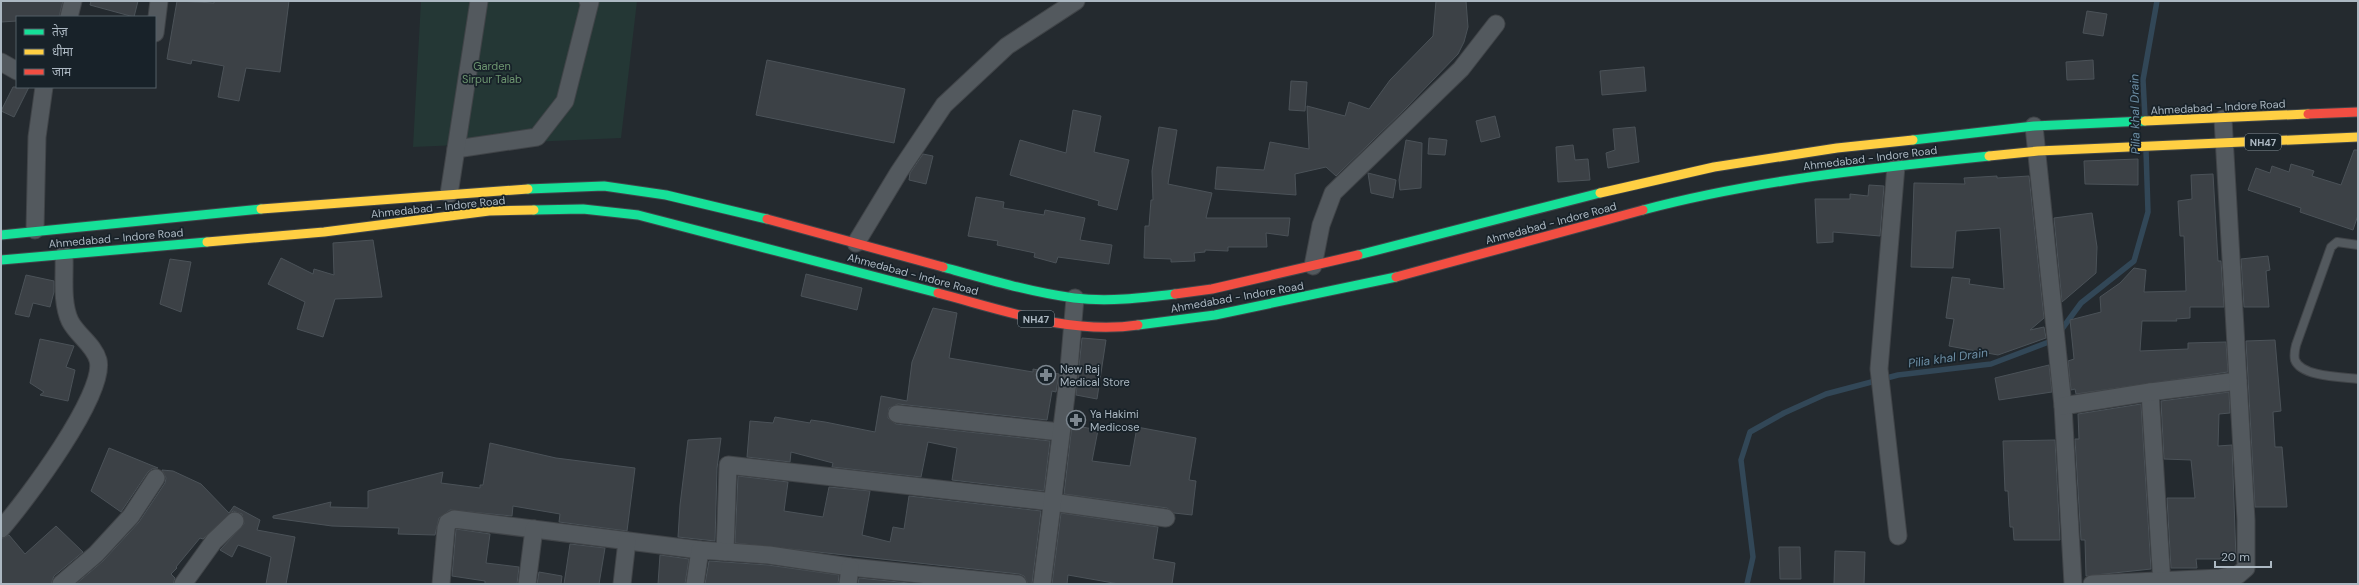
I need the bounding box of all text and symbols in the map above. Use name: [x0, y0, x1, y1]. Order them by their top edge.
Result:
legend: [16, 16, 156, 88]
text: तेज़: [52, 24, 69, 40]
text: धीमा: [52, 44, 74, 60]
park label: Garden Sirpur Talab: [462, 59, 522, 86]
text: जाम: [52, 64, 72, 80]
water label: Pilia khal Drain: [2126, 74, 2144, 154]
street label: Ahmedabad - Indore Road: [2150, 96, 2286, 118]
road number: NH47: [2245, 134, 2281, 150]
street label: Ahmedabad - Indore Road: [1802, 143, 1938, 173]
street label: Ahmedabad - Indore Road: [370, 193, 506, 221]
street label: Ahmedabad - Indore Road: [1484, 199, 1618, 247]
street label: Ahmedabad - Indore Road: [48, 225, 184, 251]
street label: Ahmedabad - Indore Road: [846, 250, 980, 298]
street label: Ahmedabad - Indore Road: [1169, 278, 1305, 316]
road number: NH47: [1018, 311, 1054, 327]
water label: Pilia khal Drain: [1907, 344, 1989, 372]
place label: New Raj Medical Store: [1060, 362, 1130, 389]
pharmacy icon: New Raj Medical Store: [1035, 364, 1057, 386]
place label: Ya Hakimi Medicose: [1090, 407, 1140, 434]
pharmacy icon: Ya Hakimi Medicose: [1065, 409, 1087, 431]
scale bar: [2215, 543, 2271, 569]
text: 20 m: [2221, 549, 2250, 565]

